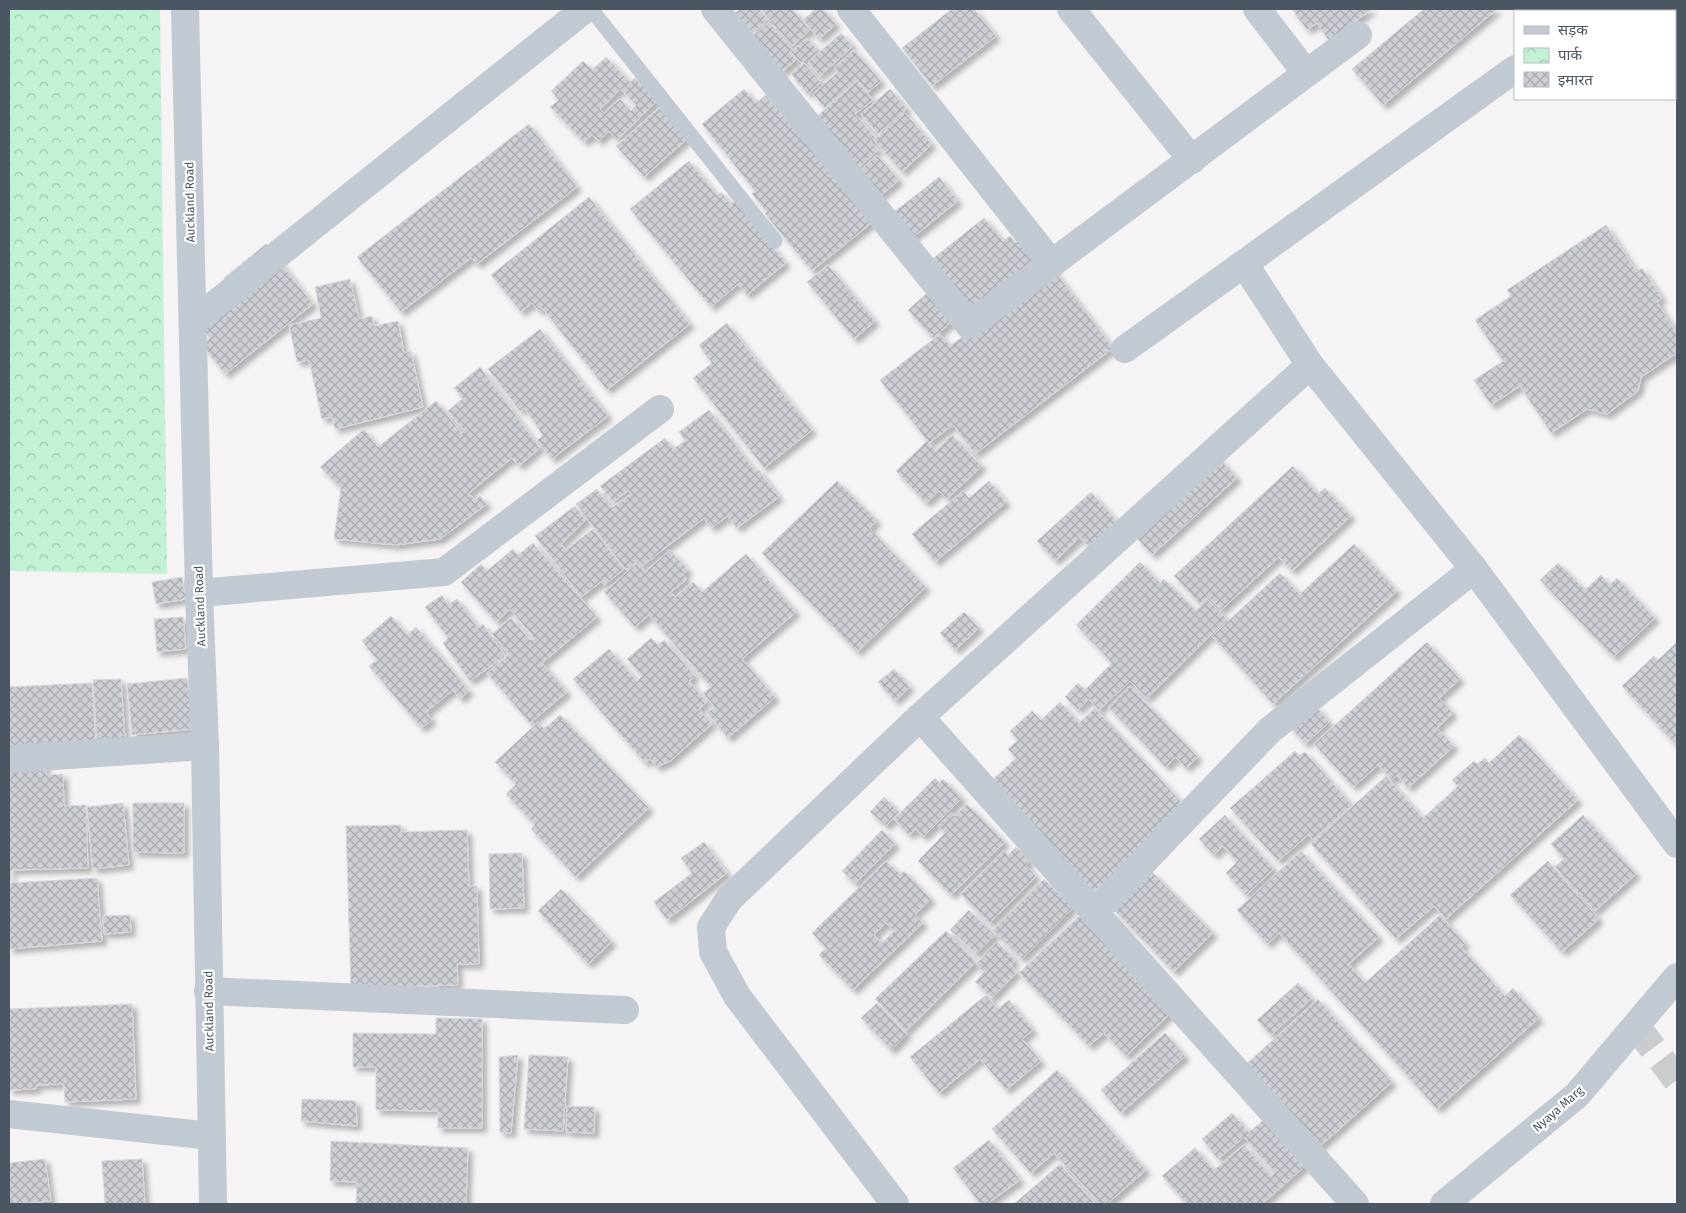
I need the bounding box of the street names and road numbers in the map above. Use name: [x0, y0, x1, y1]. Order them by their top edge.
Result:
street label: Auckland Road: [182, 161, 198, 243]
street label: Auckland Road: [192, 565, 208, 647]
street label: Auckland Road: [201, 970, 217, 1052]
street label: Nyaya Marg: [1530, 1083, 1587, 1135]

